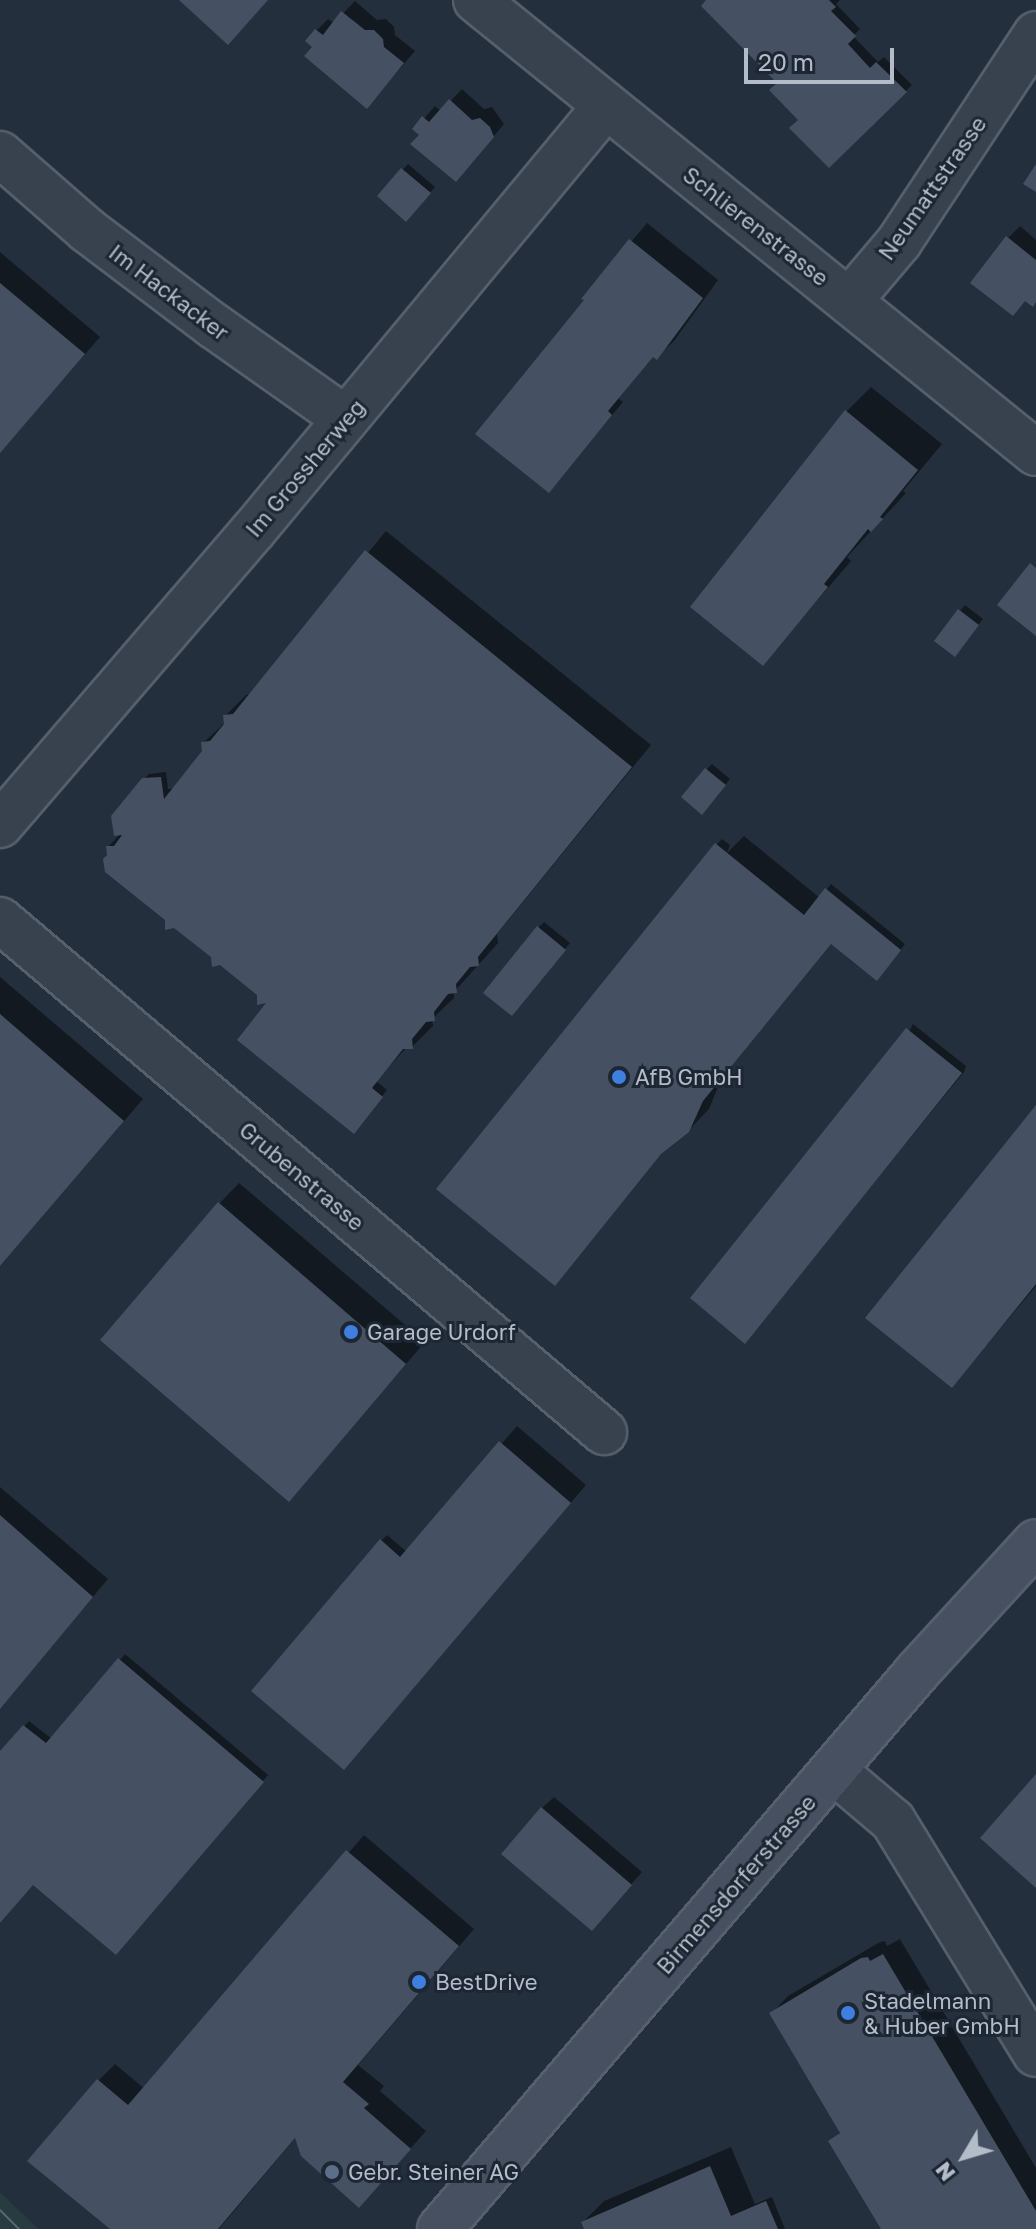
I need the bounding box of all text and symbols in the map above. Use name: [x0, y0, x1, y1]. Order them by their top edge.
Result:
scale bar: [748, 32, 898, 82]
text: 20 m: [758, 47, 814, 76]
street label: Neumattstrasse: [873, 111, 991, 265]
street label: Schlierenstrasse: [678, 161, 834, 291]
street label: Im Hackacker: [104, 238, 234, 346]
street label: Im Grossherweg: [240, 394, 370, 542]
place label: AfB GmbH: [635, 1064, 743, 1090]
marker: AfB GmbH: [610, 1068, 628, 1086]
street label: Grubenstrasse: [234, 1116, 370, 1236]
place label: Garage Urdorf: [367, 1319, 516, 1345]
marker: Garage Urdorf: [342, 1323, 360, 1341]
street label: Birmensdorferstrasse: [651, 1789, 821, 1979]
place label: BestDrive: [435, 1969, 537, 1995]
marker: BestDrive: [410, 1973, 428, 1991]
place label: Stadelmann & Huber GmbH: [864, 1987, 1020, 2038]
marker: Stadelmann & Huber GmbH: [839, 2004, 857, 2022]
north arrow: [924, 2117, 1004, 2197]
text: N: [929, 2157, 960, 2187]
place label: Gebr. Steiner AG: [348, 2159, 519, 2185]
marker: Gebr. Steiner AG: [323, 2163, 341, 2181]

